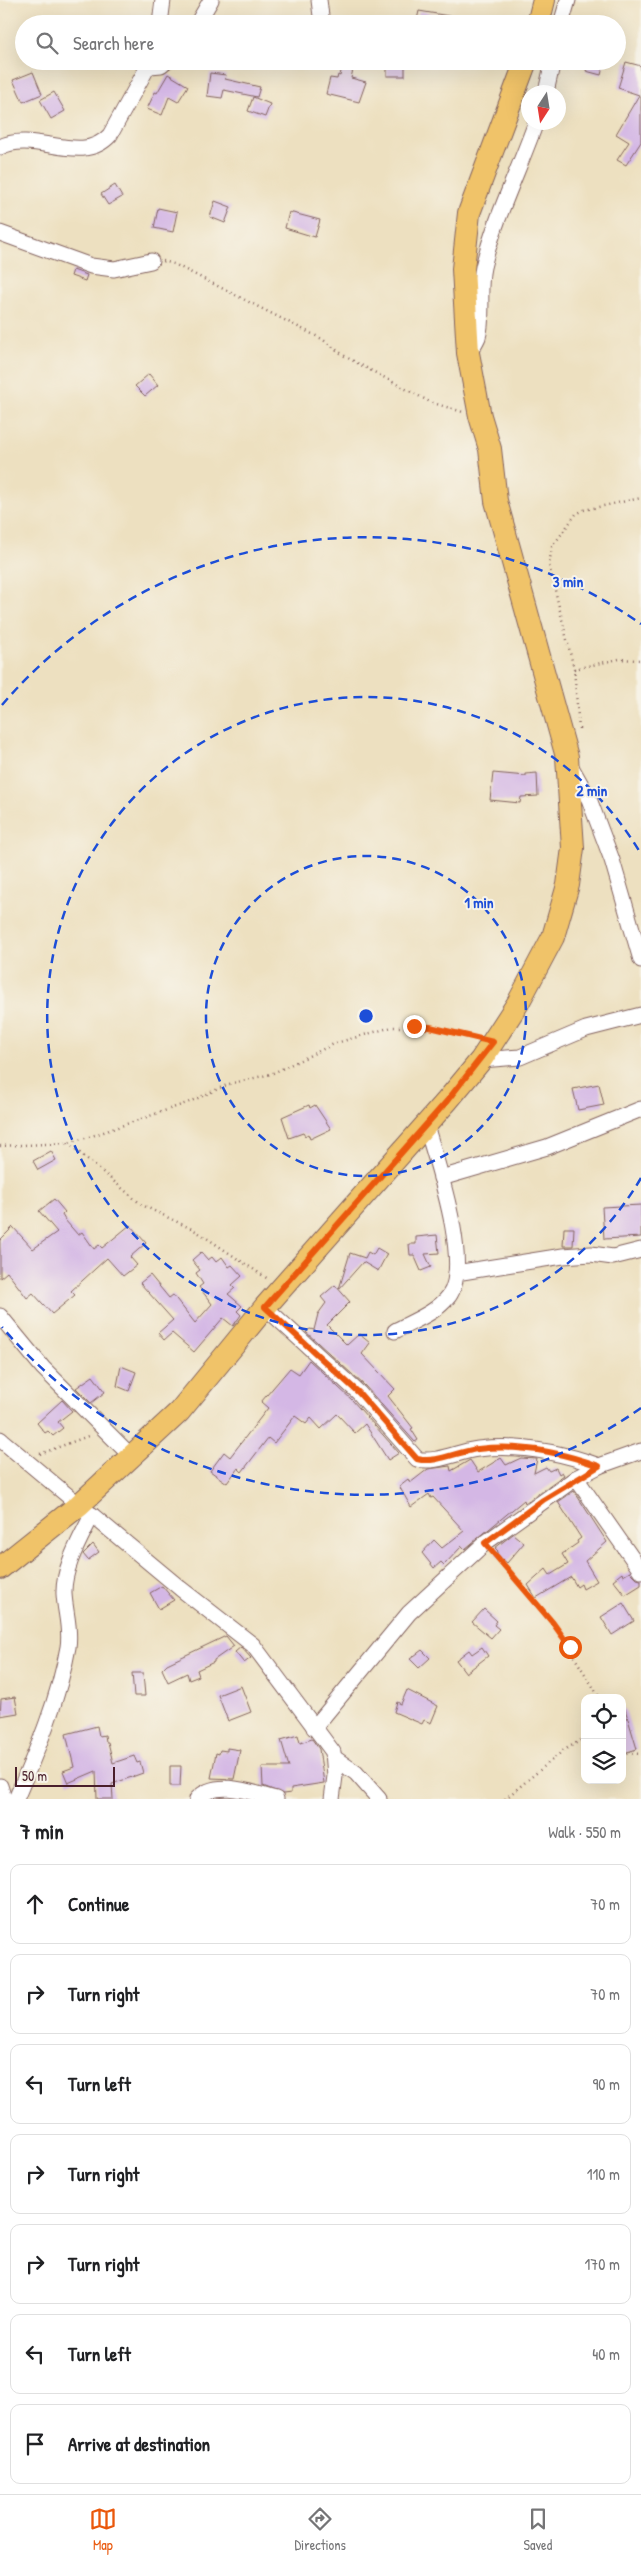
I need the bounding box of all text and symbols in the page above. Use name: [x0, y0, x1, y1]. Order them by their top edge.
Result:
search box: [15, 15, 626, 70]
icon: search: [33, 29, 61, 57]
text: Search here: [73, 30, 154, 56]
north arrow: [521, 85, 566, 130]
text: 3 min: [553, 571, 583, 592]
text: 2 min: [577, 780, 608, 801]
text: 1 min: [464, 892, 494, 913]
centre of rings: [357, 1007, 375, 1025]
route end: [403, 1015, 426, 1038]
route start: [559, 1636, 582, 1659]
map controls: [581, 1694, 626, 1784]
button: locate: [581, 1694, 626, 1739]
button: layers: [581, 1739, 626, 1784]
scale bar: [15, 1764, 115, 1787]
text: 50 m: [22, 1766, 47, 1785]
text: 7 min: [20, 1817, 64, 1846]
text: Walk · 550 m: [548, 1821, 621, 1843]
icon: ahead: [21, 1890, 49, 1918]
text: Continue: [68, 1891, 129, 1917]
text: 70 m: [590, 1893, 620, 1915]
icon: right: [21, 1980, 49, 2008]
text: Turn right: [68, 1981, 139, 2007]
text: 70 m: [590, 1983, 620, 2005]
icon: left: [21, 2070, 49, 2098]
text: Turn left: [68, 2071, 131, 2097]
text: 90 m: [592, 2073, 620, 2095]
icon: right: [21, 2160, 49, 2188]
text: Turn right: [68, 2161, 139, 2187]
text: 110 m: [587, 2163, 620, 2185]
icon: right: [21, 2250, 49, 2278]
text: Turn right: [68, 2251, 139, 2277]
text: 170 m: [585, 2253, 620, 2275]
icon: left: [21, 2340, 49, 2368]
text: Turn left: [68, 2341, 131, 2367]
text: 40 m: [592, 2343, 620, 2365]
icon: arrive: [21, 2430, 49, 2458]
text: Arrive at destination: [68, 2431, 210, 2457]
tab: Map: [89, 2505, 117, 2554]
tab: Directions: [294, 2505, 346, 2554]
tab: Saved: [524, 2505, 552, 2554]

